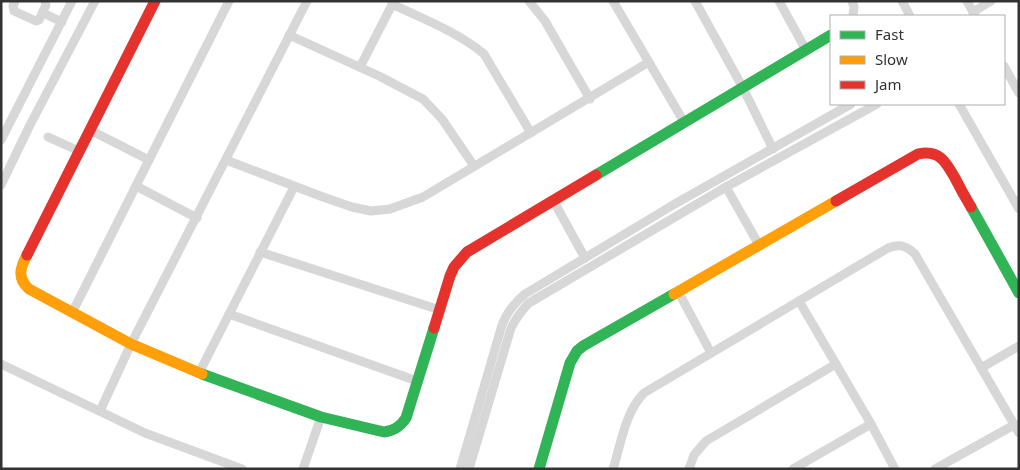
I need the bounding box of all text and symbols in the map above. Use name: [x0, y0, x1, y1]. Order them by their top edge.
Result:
legend: [830, 15, 1005, 105]
text: Fast: [875, 24, 904, 44]
text: Slow: [875, 49, 908, 69]
text: Jam: [873, 74, 902, 94]

